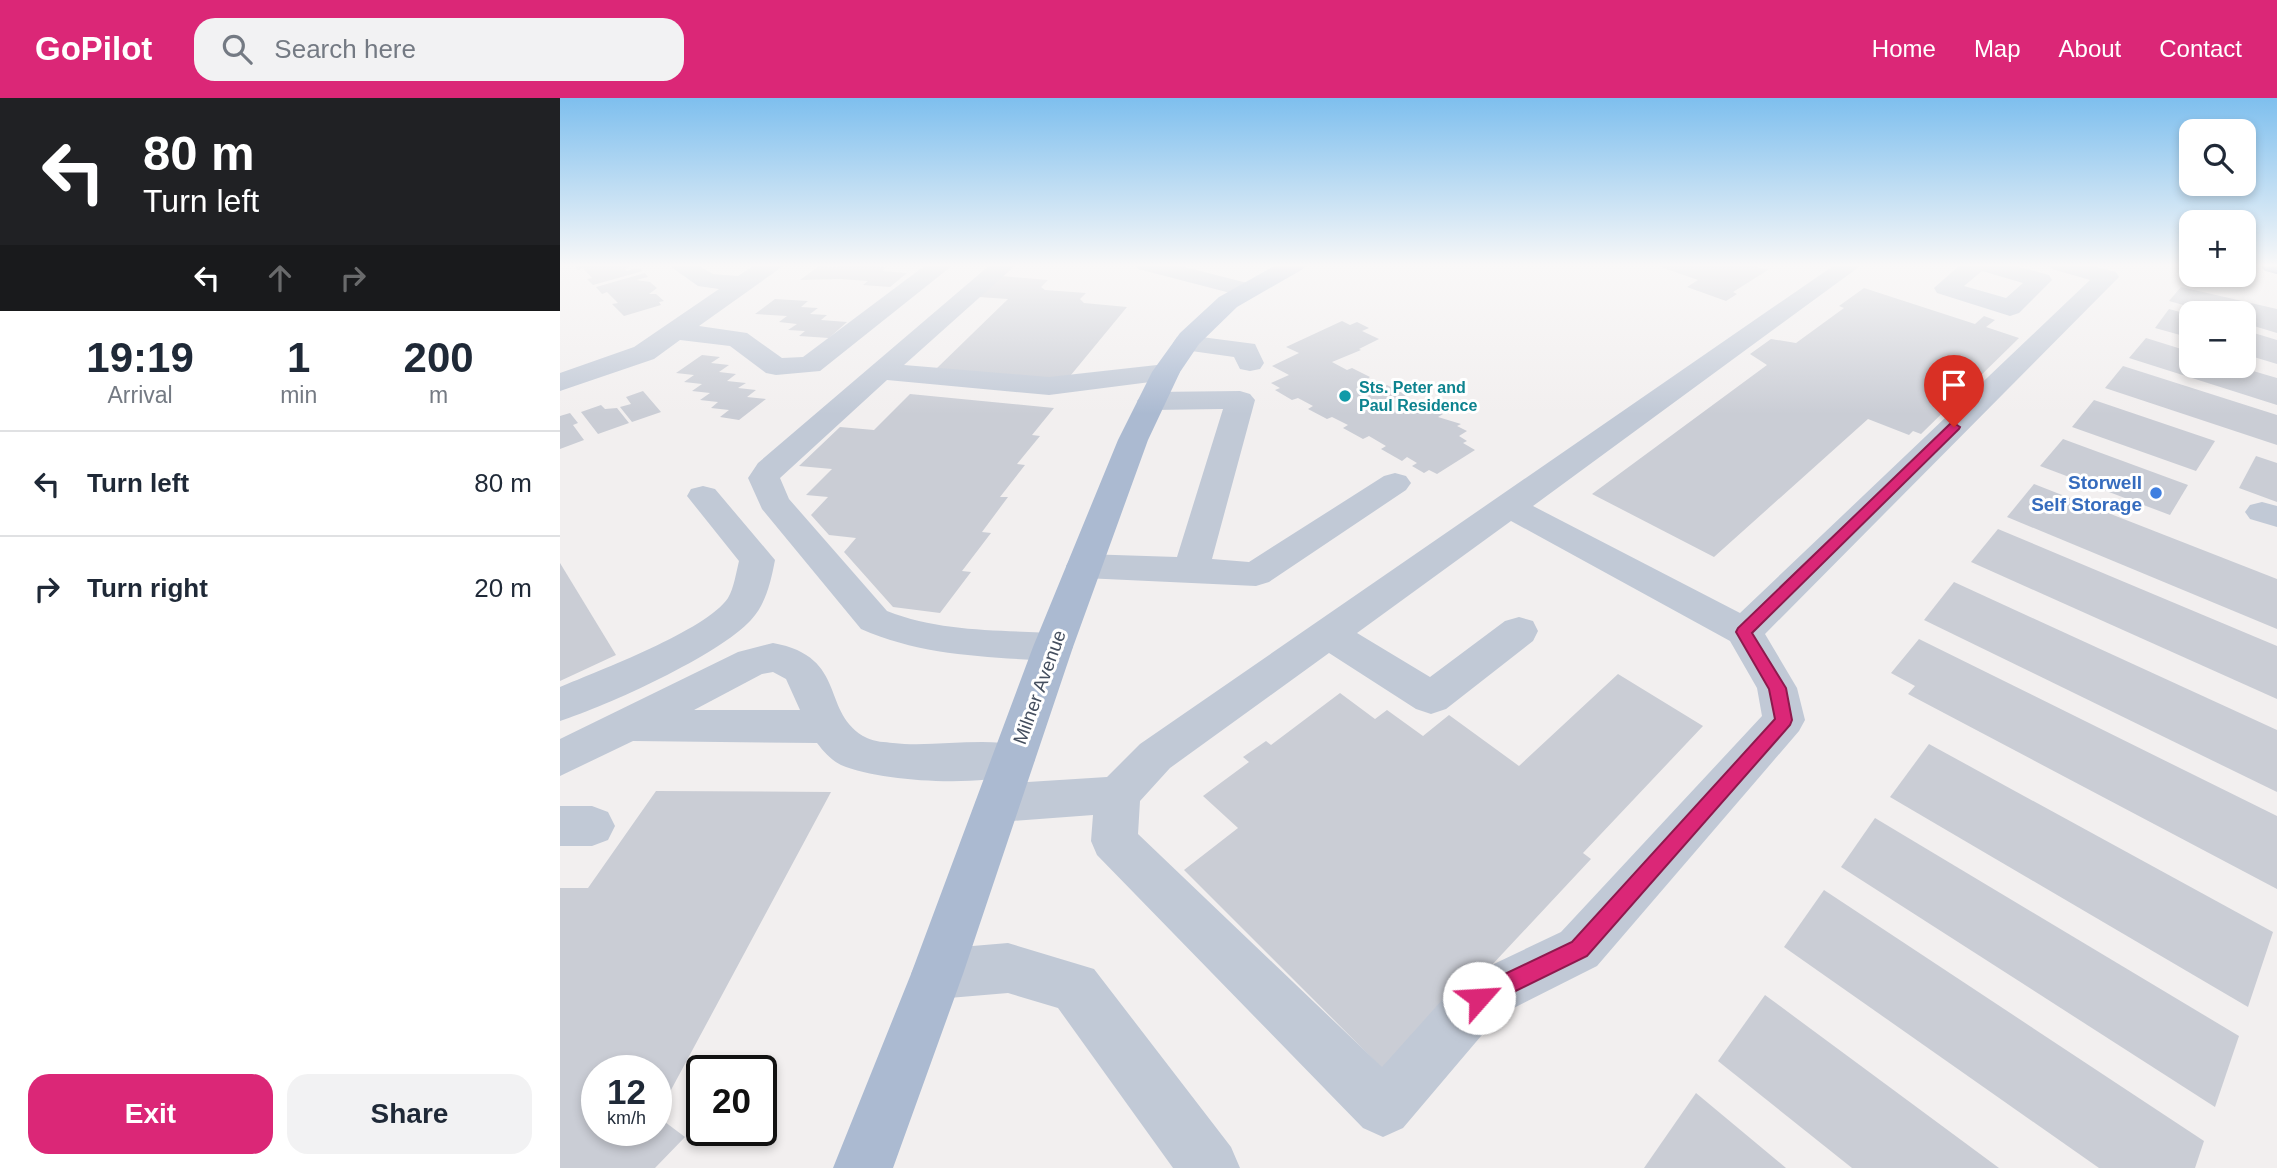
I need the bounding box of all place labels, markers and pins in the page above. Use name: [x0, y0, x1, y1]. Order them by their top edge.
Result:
pin: [1924, 355, 1984, 427]
place label: Sts. Peter and Paul Residence: [1359, 379, 1477, 414]
marker: Sts. Peter and Paul Residence: [1337, 388, 1353, 404]
place label: Storwell Self Storage: [2031, 472, 2142, 515]
marker: Storwell Self Storage: [2148, 485, 2164, 501]

